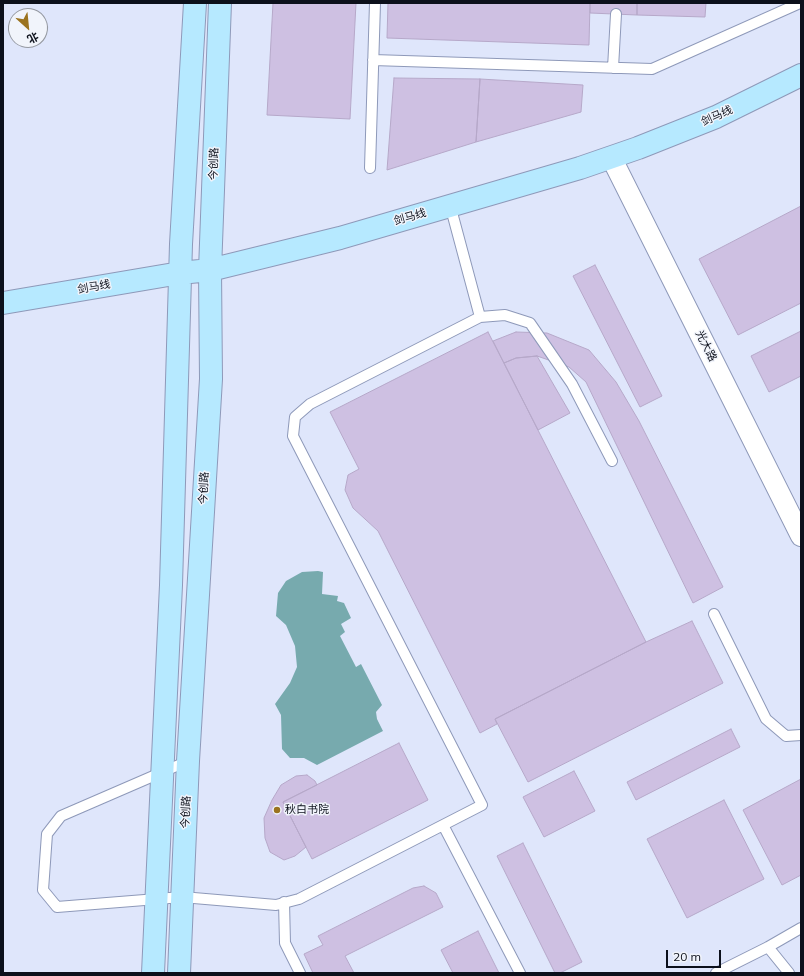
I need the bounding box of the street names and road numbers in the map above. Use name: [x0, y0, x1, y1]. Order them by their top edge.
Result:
street label: 剑马线: [699, 103, 735, 129]
street label: 今创路: [207, 147, 221, 181]
street label: 剑马线: [392, 206, 428, 228]
street label: 剑马线: [77, 278, 111, 296]
street label: 光大路: [693, 328, 719, 364]
street label: 今创路: [197, 471, 211, 505]
street label: 今创路: [179, 795, 193, 829]

